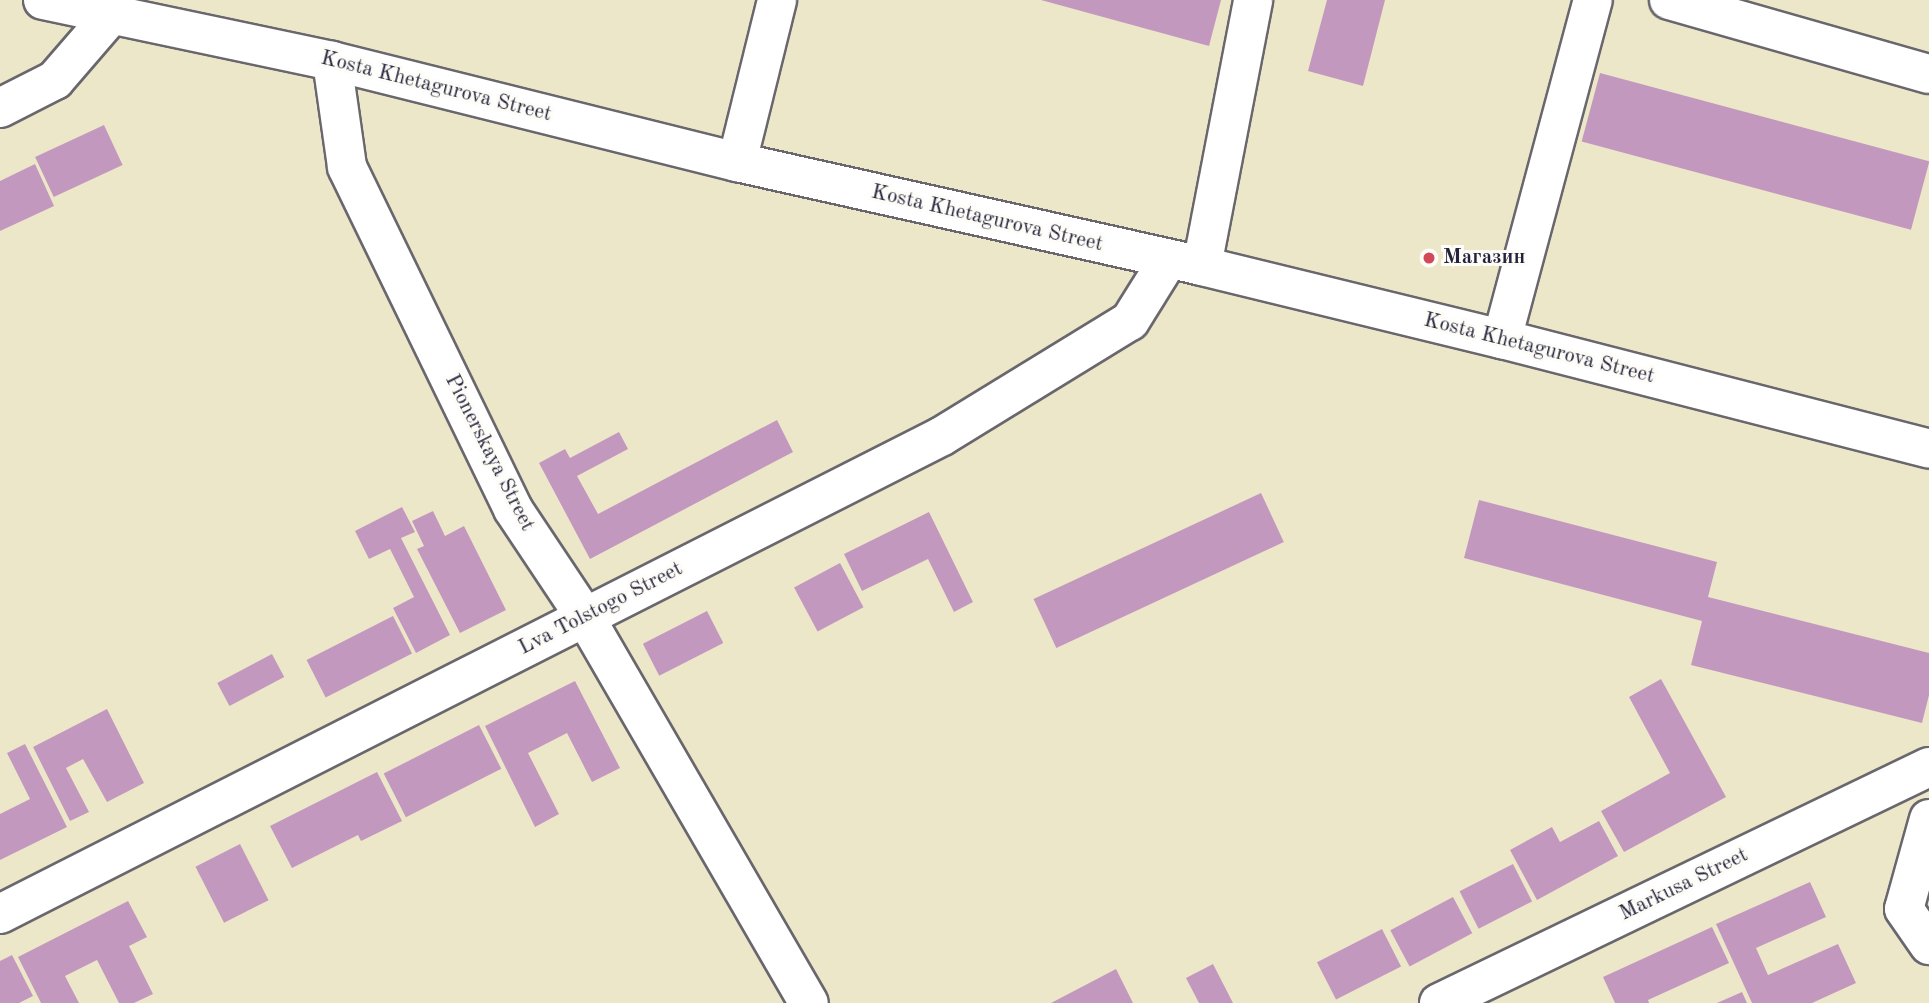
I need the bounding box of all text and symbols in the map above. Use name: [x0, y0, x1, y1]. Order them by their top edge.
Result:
street label: Kosta Khetagurova Street: [318, 46, 554, 128]
street label: Kosta Khetagurova Street: [869, 180, 1105, 258]
place label: Магазин: [1443, 245, 1525, 271]
marker: Магазин: [1421, 250, 1437, 266]
street label: Kosta Khetagurova Street: [1421, 308, 1657, 390]
street label: Pionerskaya Street: [439, 370, 539, 536]
street label: Lva Tolstogo Street: [515, 557, 687, 661]
street label: Markusa Street: [1616, 843, 1752, 927]

